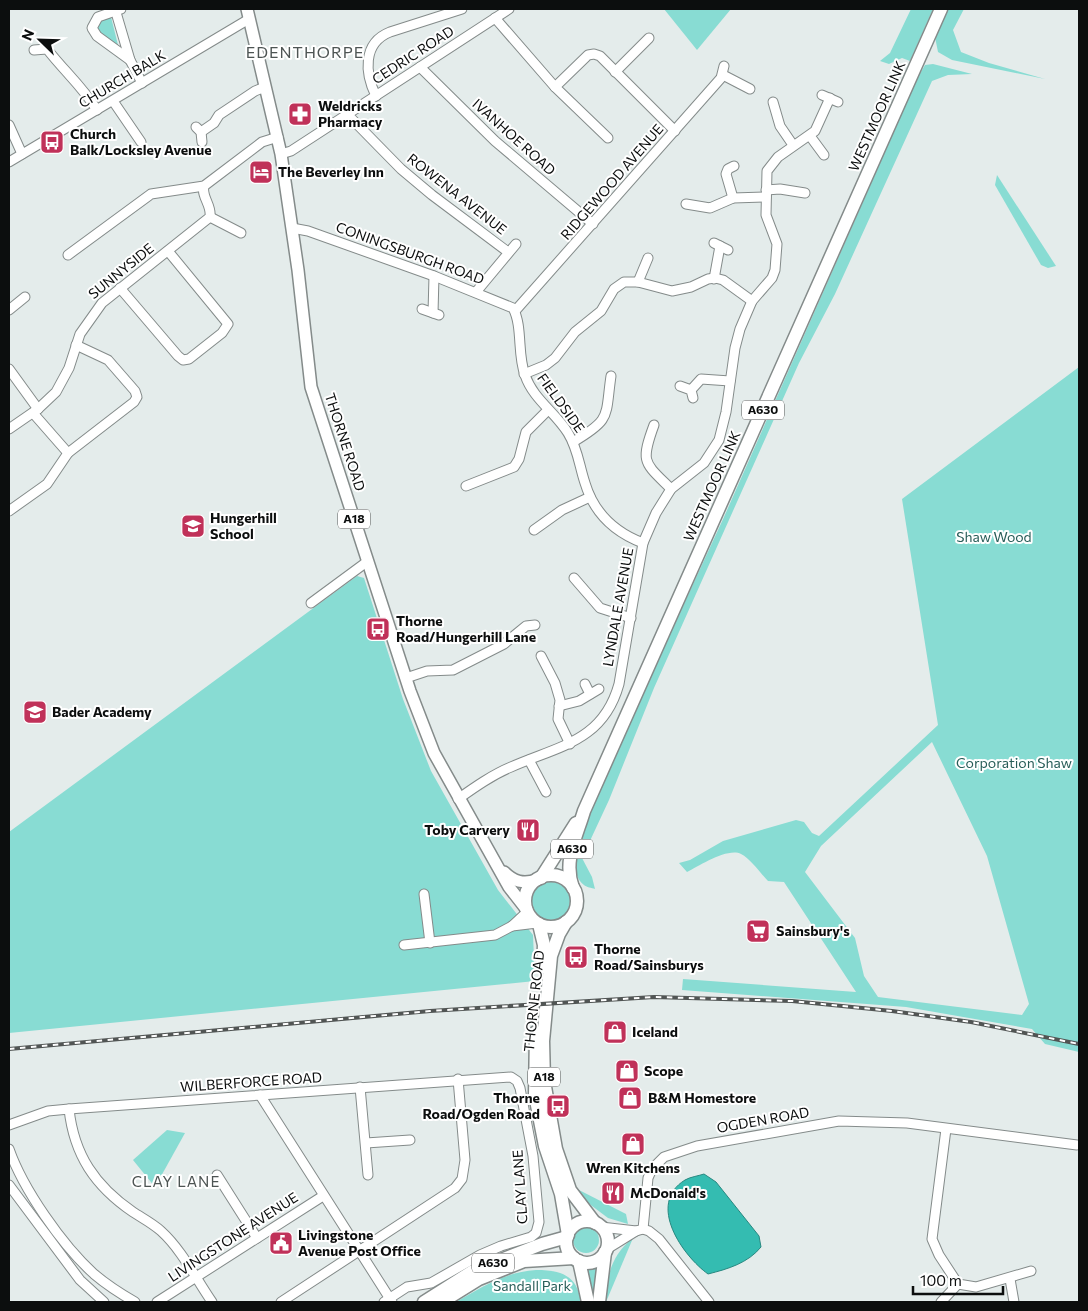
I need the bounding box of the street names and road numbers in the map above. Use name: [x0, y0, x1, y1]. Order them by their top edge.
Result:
street label: CEDRIC ROAD: [369, 22, 457, 87]
street label: CHURCH BALK: [75, 46, 168, 111]
street label: WESTMOOR LINK: [845, 58, 909, 174]
street label: IVANHOE ROAD: [469, 95, 559, 178]
street label: RIDGEWOOD AVENUE: [557, 120, 666, 243]
street label: ROWENA AVENUE: [404, 150, 510, 238]
street label: CONINGSBURGH ROAD: [334, 218, 487, 287]
street label: SUNNYSIDE: [85, 239, 157, 302]
street label: FIELDSIDE: [534, 370, 589, 436]
street label: THORNE ROAD: [322, 391, 369, 493]
road number: A630: [742, 400, 784, 420]
street label: WESTMOOR LINK: [680, 428, 744, 544]
road number: A18: [338, 509, 370, 528]
street label: LYNDALE AVENUE: [599, 546, 636, 668]
road number: A630: [551, 840, 593, 859]
street label: THORNE ROAD: [520, 949, 547, 1053]
street label: WILBERFORCE ROAD: [179, 1068, 323, 1095]
road number: A18: [528, 1068, 560, 1086]
street label: OGDEN ROAD: [715, 1103, 811, 1136]
street label: CLAY LANE: [508, 1149, 531, 1225]
street label: LIVINGSTONE AVENUE: [165, 1188, 301, 1285]
road number: A630: [472, 1254, 514, 1272]

